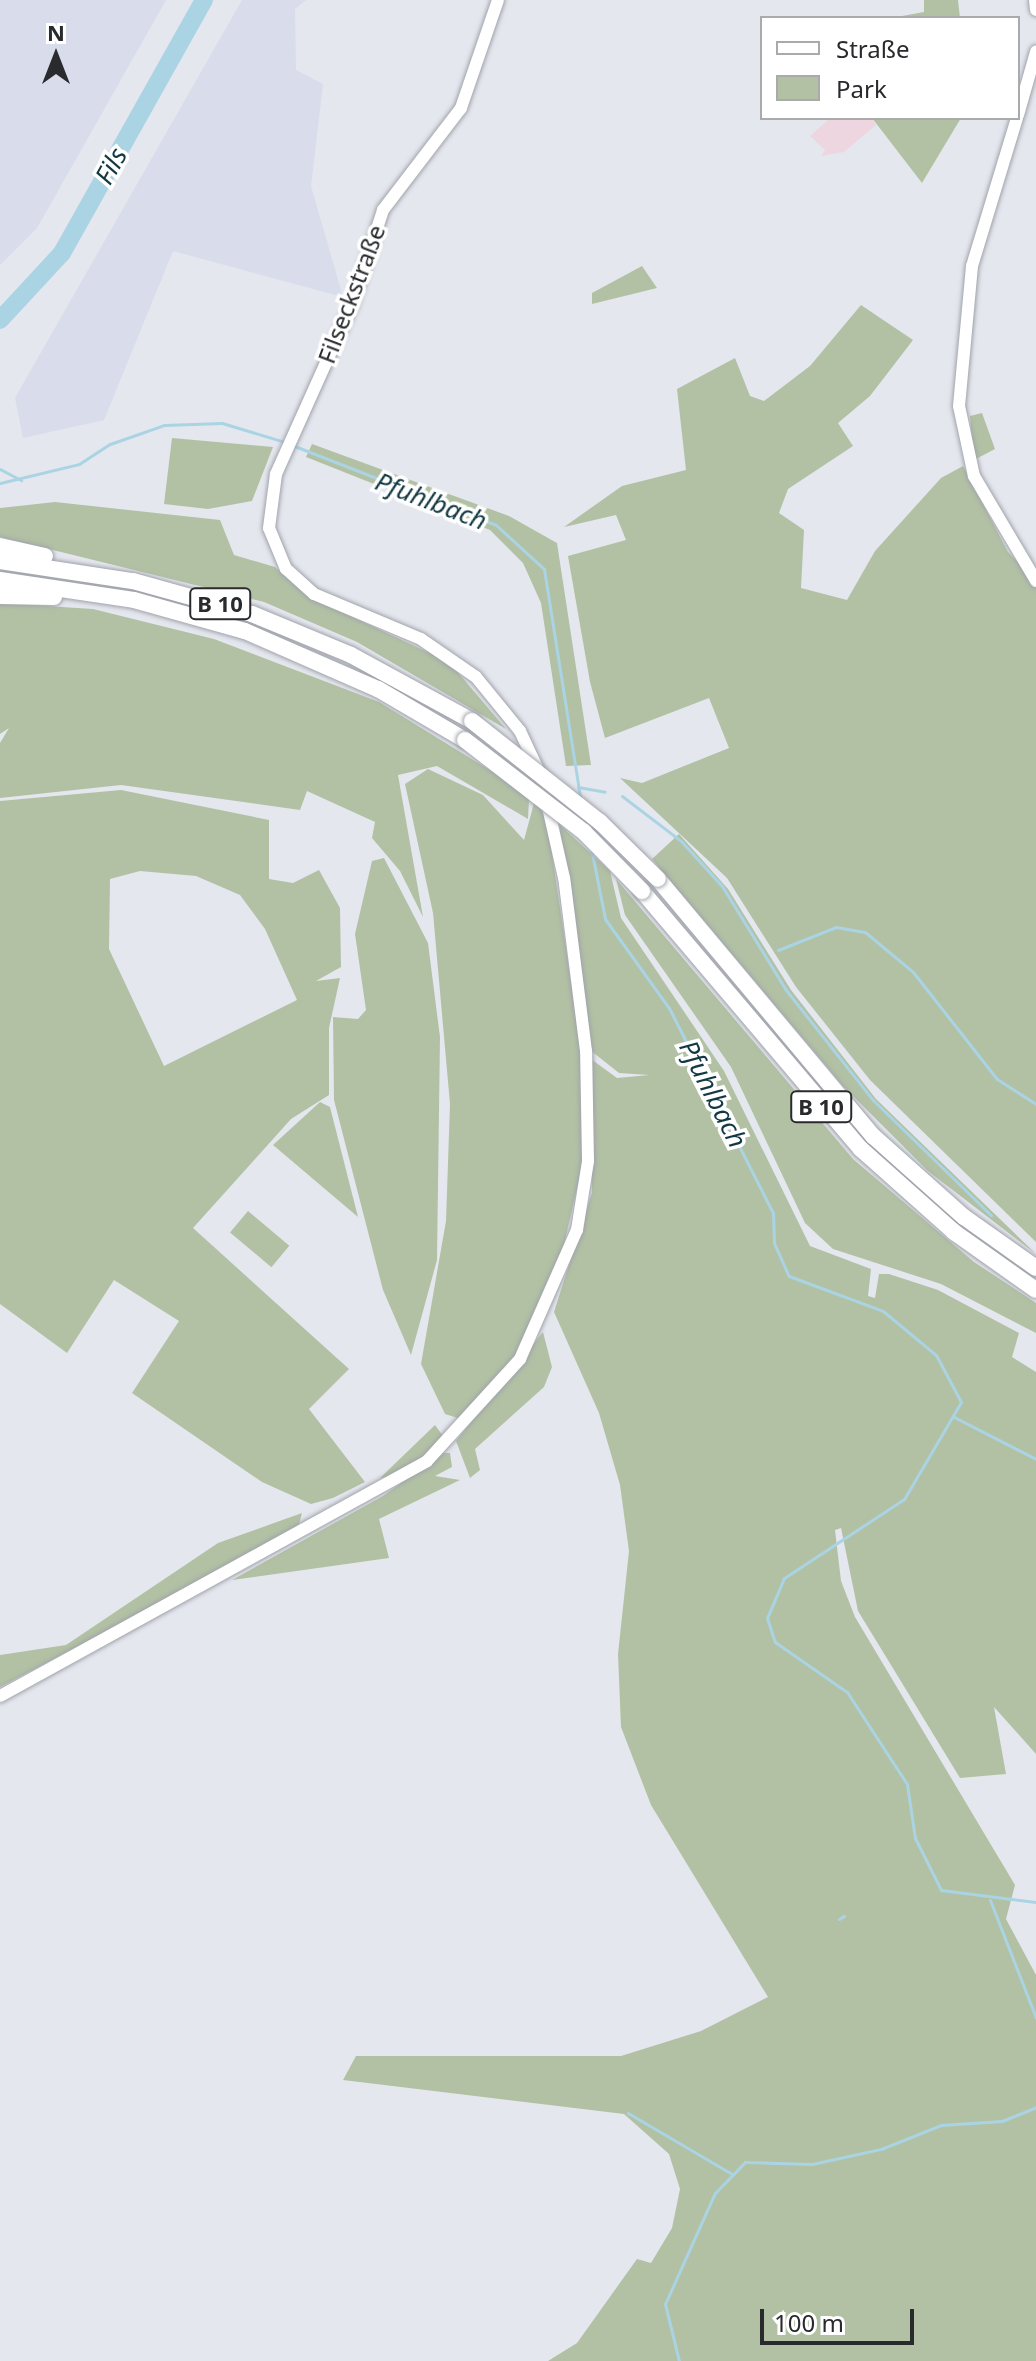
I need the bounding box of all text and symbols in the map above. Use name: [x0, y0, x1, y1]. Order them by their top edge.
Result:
north arrow: [16, 16, 96, 96]
legend: [760, 16, 1020, 120]
text: N: [47, 17, 65, 47]
text: Straße: [836, 32, 909, 65]
text: Park: [836, 72, 887, 105]
water label: Fils: [88, 142, 134, 190]
street label: Filseckstraße: [311, 221, 391, 367]
water label: Pfuhlbach: [371, 466, 491, 536]
road number: B 10: [188, 586, 252, 622]
water label: Pfuhlbach: [673, 1035, 753, 1153]
road number: B 10: [789, 1089, 853, 1125]
scale bar: [764, 2293, 918, 2343]
text: 100 m: [774, 2306, 844, 2339]

